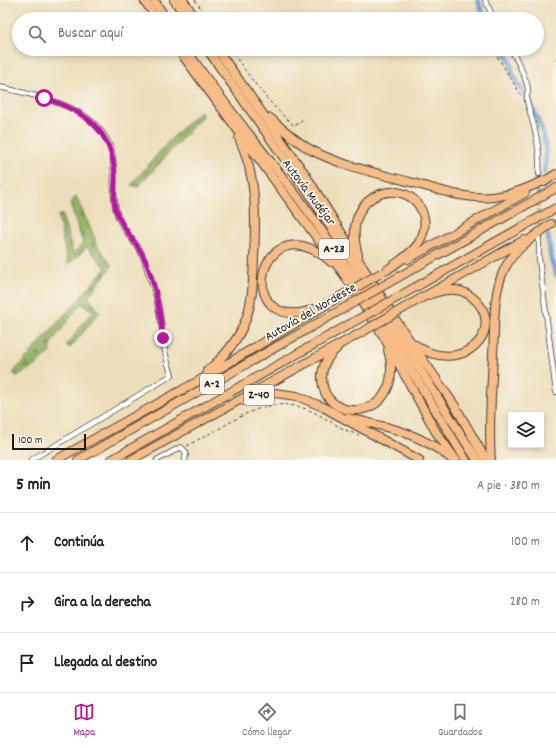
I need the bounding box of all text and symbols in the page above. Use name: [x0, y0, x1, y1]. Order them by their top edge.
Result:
search box: [12, 12, 544, 56]
icon: search: [26, 23, 48, 45]
text: Buscar aquí: [58, 23, 123, 45]
route start: [35, 89, 53, 107]
street label: Autovía Mudéjar: [277, 156, 340, 231]
road number: A-23: [319, 239, 349, 259]
street label: Autovía del Nordeste: [262, 279, 361, 347]
route end: [154, 329, 172, 347]
road number: A-2: [200, 374, 224, 394]
road number: Z-40: [244, 385, 274, 405]
map controls: [508, 412, 544, 448]
button: layers: [508, 412, 544, 448]
scale bar: [12, 432, 86, 451]
text: 100 m: [18, 433, 42, 449]
text: 5 min: [16, 474, 50, 498]
text: A pie · 380 m: [477, 477, 540, 496]
icon: ahead: [16, 532, 38, 554]
text: Continúa: [54, 532, 104, 554]
text: 100 m: [511, 533, 540, 552]
icon: right: [16, 592, 38, 614]
text: Gira a la derecha: [54, 592, 151, 614]
text: 280 m: [510, 593, 540, 612]
icon: arrive: [16, 652, 38, 674]
text: Llegada al destino: [54, 652, 157, 674]
tab: Mapa: [73, 701, 95, 741]
tab: Cómo llegar: [242, 701, 291, 741]
tab: Guardados: [438, 701, 483, 741]

